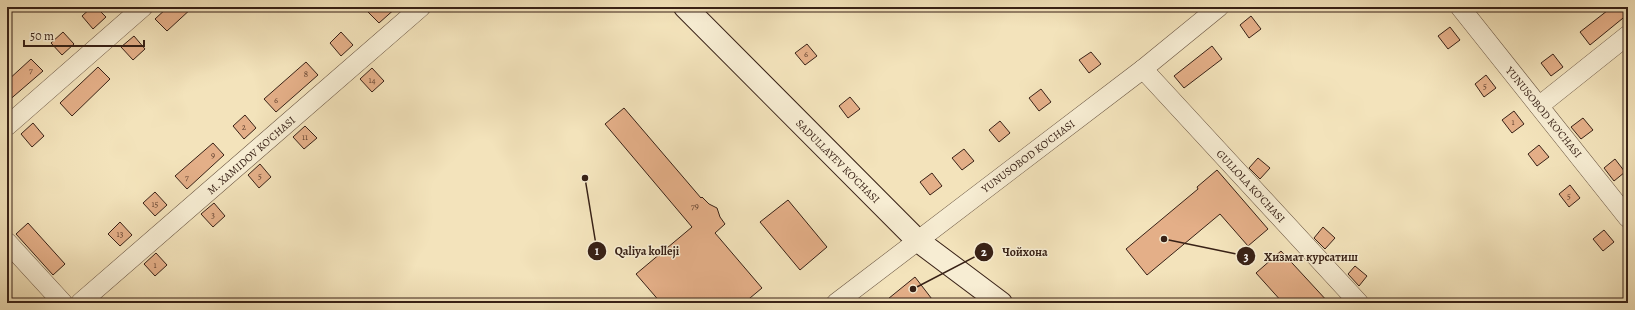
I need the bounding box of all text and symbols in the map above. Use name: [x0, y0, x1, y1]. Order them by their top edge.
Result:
scale bar: [24, 22, 144, 48]
text: 50 m: [30, 28, 54, 44]
house number: 6: [804, 48, 808, 60]
street label: YUNUSOBOD KO'CHASI: [1501, 63, 1585, 161]
house number: 7: [29, 64, 33, 76]
house number: 8: [304, 68, 308, 80]
house number: 14: [368, 74, 376, 86]
house number: 5: [1483, 80, 1487, 92]
house number: 6: [274, 94, 278, 106]
street label: M. XAMIDOV KO'CHASI: [204, 113, 299, 198]
street label: SADULLAYEV KO'CHASI: [792, 116, 883, 207]
street label: YUNUSOBOD KO'CHASI: [978, 116, 1078, 197]
house number: 1: [1511, 116, 1515, 128]
house number: 2: [242, 121, 247, 133]
house number: 11: [302, 131, 308, 143]
street label: GULLOLA KO'CHASI: [1213, 146, 1289, 226]
house number: 9: [211, 149, 215, 161]
house number: 5: [258, 170, 262, 182]
house number: 7: [185, 171, 189, 183]
house number: 5: [1567, 190, 1571, 202]
house number: 15: [152, 198, 159, 210]
house number: 79: [691, 200, 699, 212]
house number: 3: [211, 209, 215, 221]
house number: 13: [117, 228, 124, 240]
callout: Qaliya kolleji: [587, 239, 688, 263]
callout: Чойхона: [974, 240, 1056, 264]
text: 1: [595, 243, 600, 259]
text: Qaliya kolleji: [615, 243, 680, 259]
text: 2: [981, 244, 987, 260]
text: Чойхона: [1002, 244, 1048, 260]
callout: Хизмат курсатиш: [1236, 244, 1366, 268]
text: 3: [1243, 249, 1249, 265]
text: Хизмат курсатиш: [1264, 249, 1358, 265]
house number: 1: [153, 259, 157, 271]

